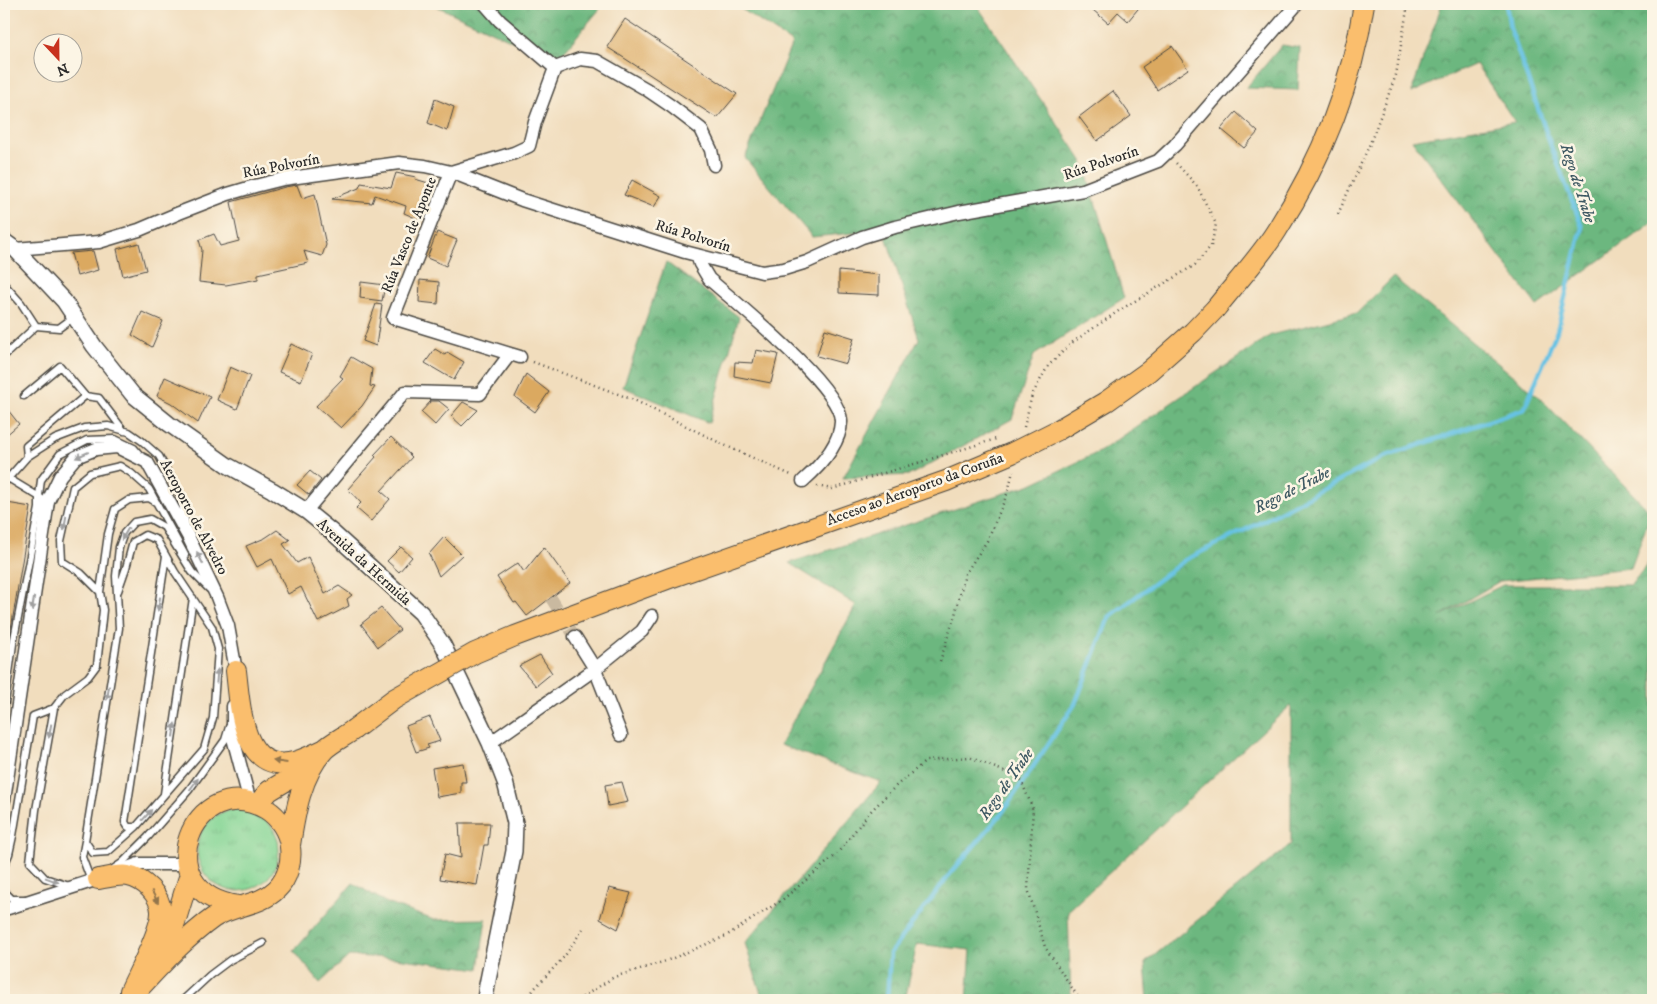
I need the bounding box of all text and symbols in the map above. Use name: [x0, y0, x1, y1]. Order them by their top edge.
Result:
north arrow: [32, 32, 82, 82]
text: N: [53, 59, 71, 80]
water label: Rego de Trabe: [1555, 140, 1600, 226]
street label: Rúa Polvorín: [1061, 141, 1141, 185]
street label: Rúa Polvorín: [241, 149, 321, 183]
street label: Rúa Vasco de Aponte: [377, 174, 441, 296]
street label: Rúa Polvorín: [653, 216, 733, 257]
street label: Acceso ao Aeroporto da Coruña: [824, 448, 1007, 530]
one-way arrow: [75, 452, 89, 460]
street label: Aeroporto de Alvedro: [155, 456, 233, 578]
water label: Rego de Trabe: [1250, 462, 1334, 518]
street label: Avenida da Hermida: [313, 514, 416, 610]
one-way arrow: [60, 516, 68, 532]
one-way arrow: [121, 527, 130, 540]
one-way arrow: [196, 551, 204, 566]
one-way arrow: [29, 596, 37, 612]
one-way arrow: [154, 596, 162, 612]
one-way arrow: [213, 667, 221, 683]
one-way arrow: [104, 686, 112, 702]
one-way arrow: [170, 721, 178, 737]
one-way arrow: [46, 723, 54, 739]
water label: Rego de Trabe: [974, 744, 1038, 824]
one-way arrow: [271, 758, 287, 766]
one-way arrow: [189, 777, 199, 791]
one-way arrow: [141, 809, 152, 822]
one-way arrow: [45, 876, 60, 884]
one-way arrow: [151, 889, 159, 904]

